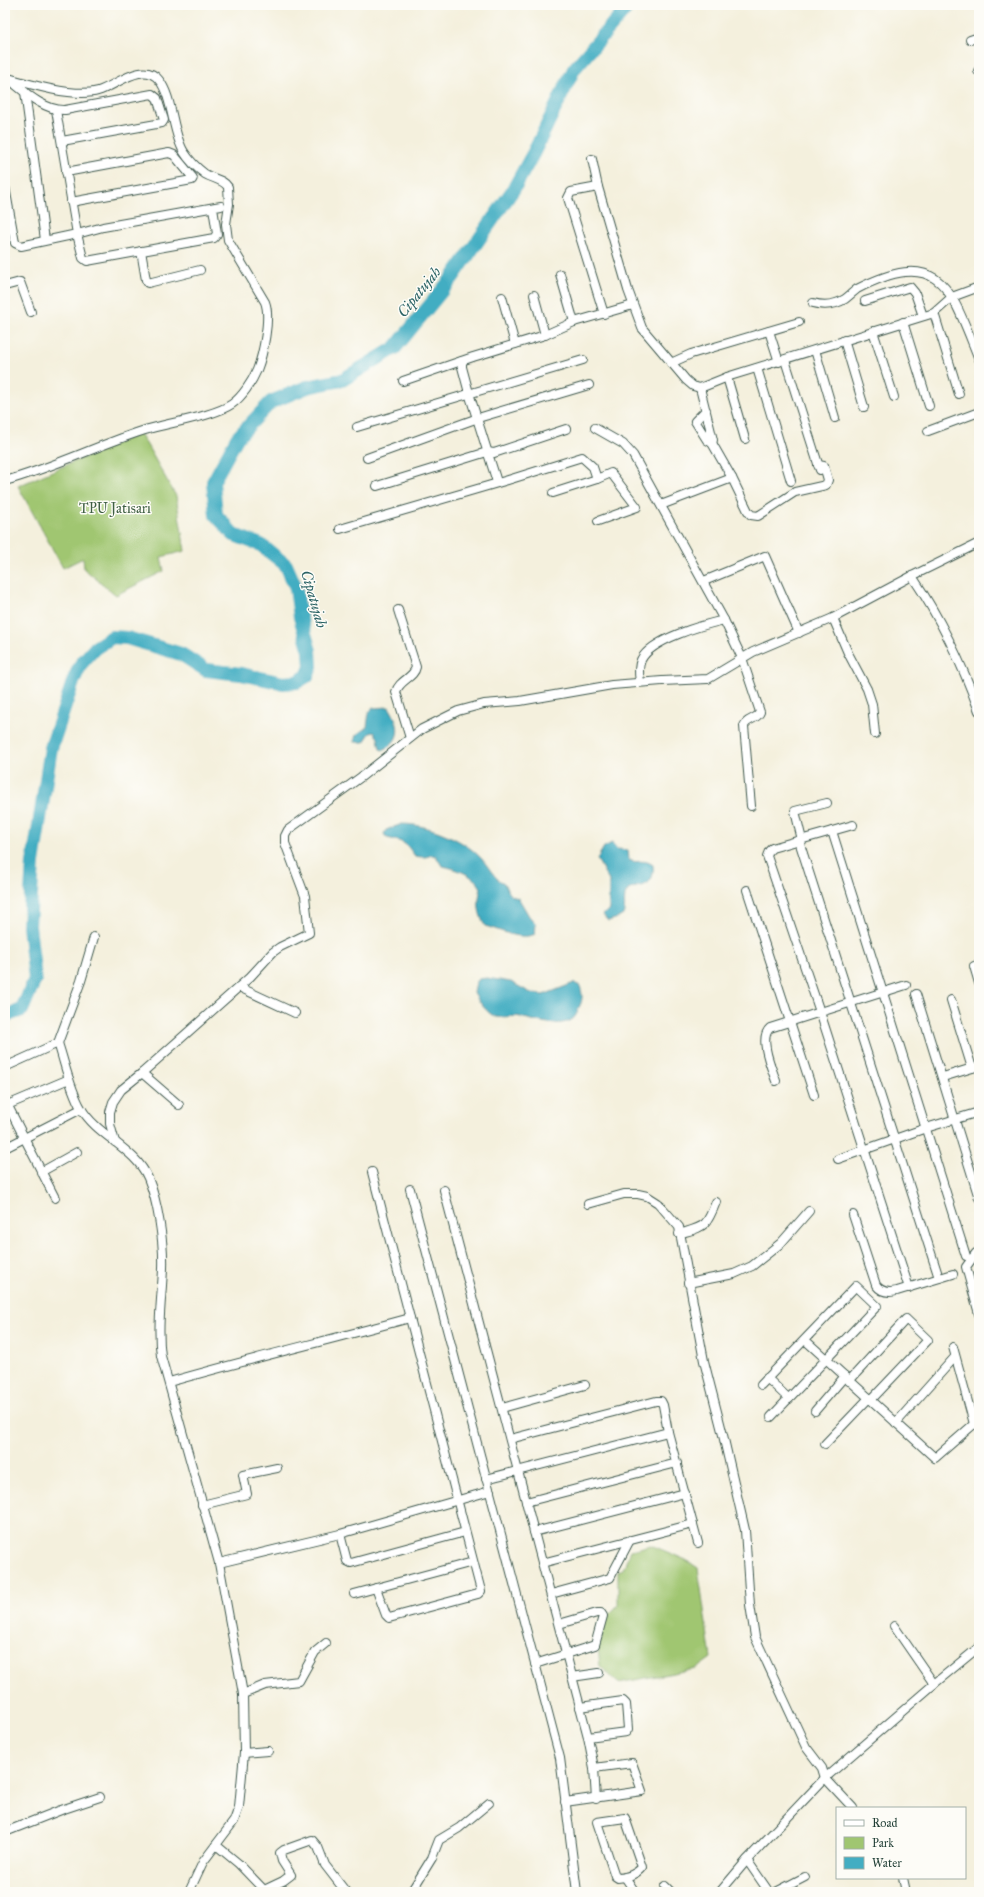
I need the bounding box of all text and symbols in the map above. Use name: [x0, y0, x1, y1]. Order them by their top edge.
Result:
water label: Cipatujah: [393, 263, 446, 321]
park label: TPU Jatisari: [79, 500, 151, 518]
water label: Cipatujah: [296, 568, 331, 631]
legend: [836, 1807, 966, 1879]
text: Road: [872, 1816, 898, 1830]
text: Park: [872, 1836, 894, 1850]
text: Water: [872, 1856, 902, 1870]

